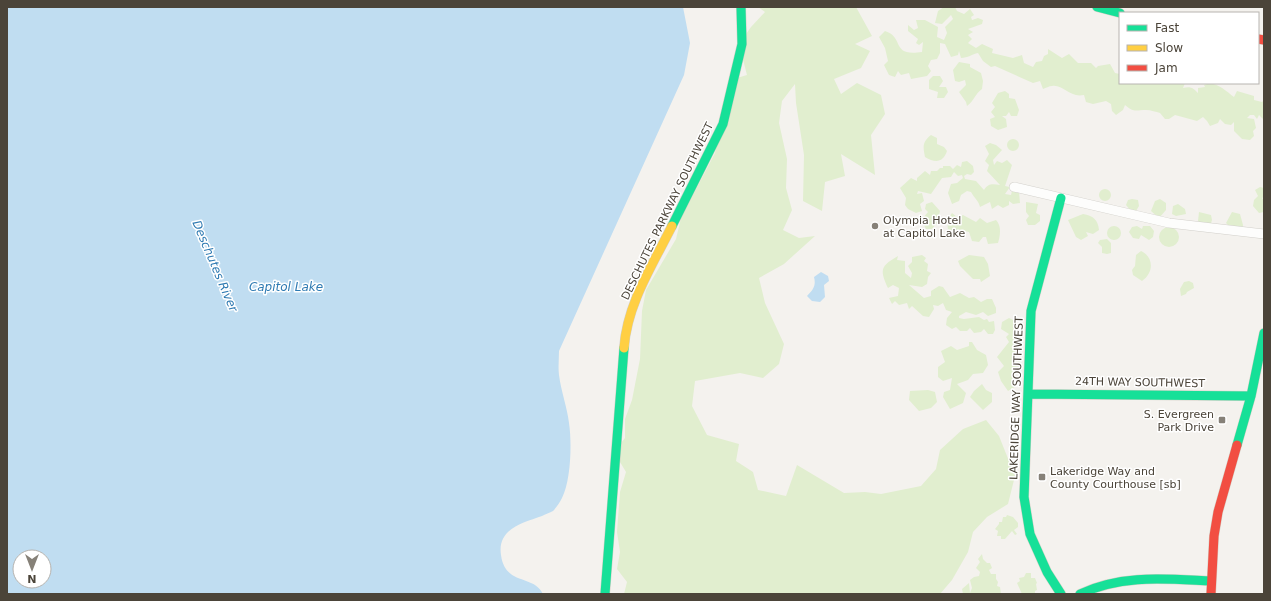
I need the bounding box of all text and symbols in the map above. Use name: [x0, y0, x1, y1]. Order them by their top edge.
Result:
legend: [1119, 12, 1259, 84]
text: Fast: [1155, 21, 1179, 35]
text: Slow: [1155, 41, 1183, 55]
text: Jam: [1154, 61, 1178, 75]
street label: DESCHUTES PARKWAY SOUTHWEST: [619, 120, 716, 302]
place label: Olympia Hotel at Capitol Lake: [883, 214, 965, 240]
water label: Deschutes River: [189, 218, 241, 315]
marker: Olympia Hotel at Capitol Lake: [870, 221, 880, 231]
water label: Capitol Lake: [249, 280, 323, 294]
street label: LAKERIDGE WAY SOUTHWEST: [1007, 316, 1026, 480]
street label: 24TH WAY SOUTHWEST: [1075, 375, 1205, 390]
place label: S. Evergreen Park Drive: [1144, 408, 1214, 434]
marker: S. Evergreen Park Drive: [1217, 415, 1227, 425]
place label: Lakeridge Way and County Courthouse [sb]: [1050, 465, 1181, 491]
marker: Lakeridge Way and County Courthouse [sb]: [1037, 472, 1047, 482]
north arrow: [12, 549, 52, 589]
text: N: [27, 572, 37, 585]

